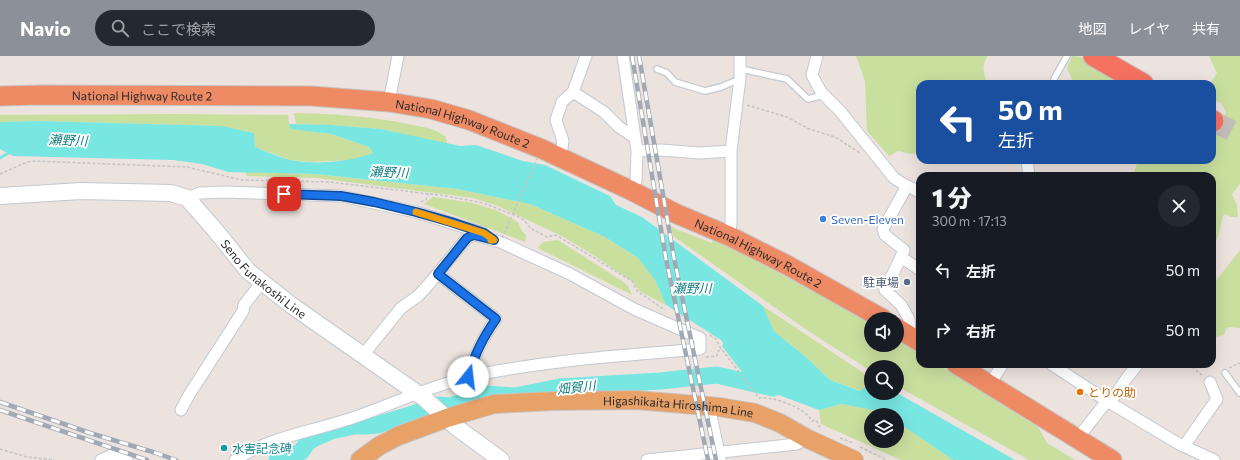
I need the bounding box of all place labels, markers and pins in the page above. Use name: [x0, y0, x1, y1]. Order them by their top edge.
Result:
pin: [267, 177, 301, 211]
place label: Seven-Eleven: [831, 212, 904, 226]
marker: Seven-Eleven: [818, 214, 828, 224]
place label: 駐車場: [863, 275, 899, 289]
marker: 駐車場: [902, 277, 912, 287]
place label: とりの助: [1088, 385, 1136, 399]
marker: とりの助: [1075, 387, 1085, 397]
place label: 水害記念碑: [232, 441, 292, 455]
marker: 水害記念碑: [219, 443, 229, 453]

